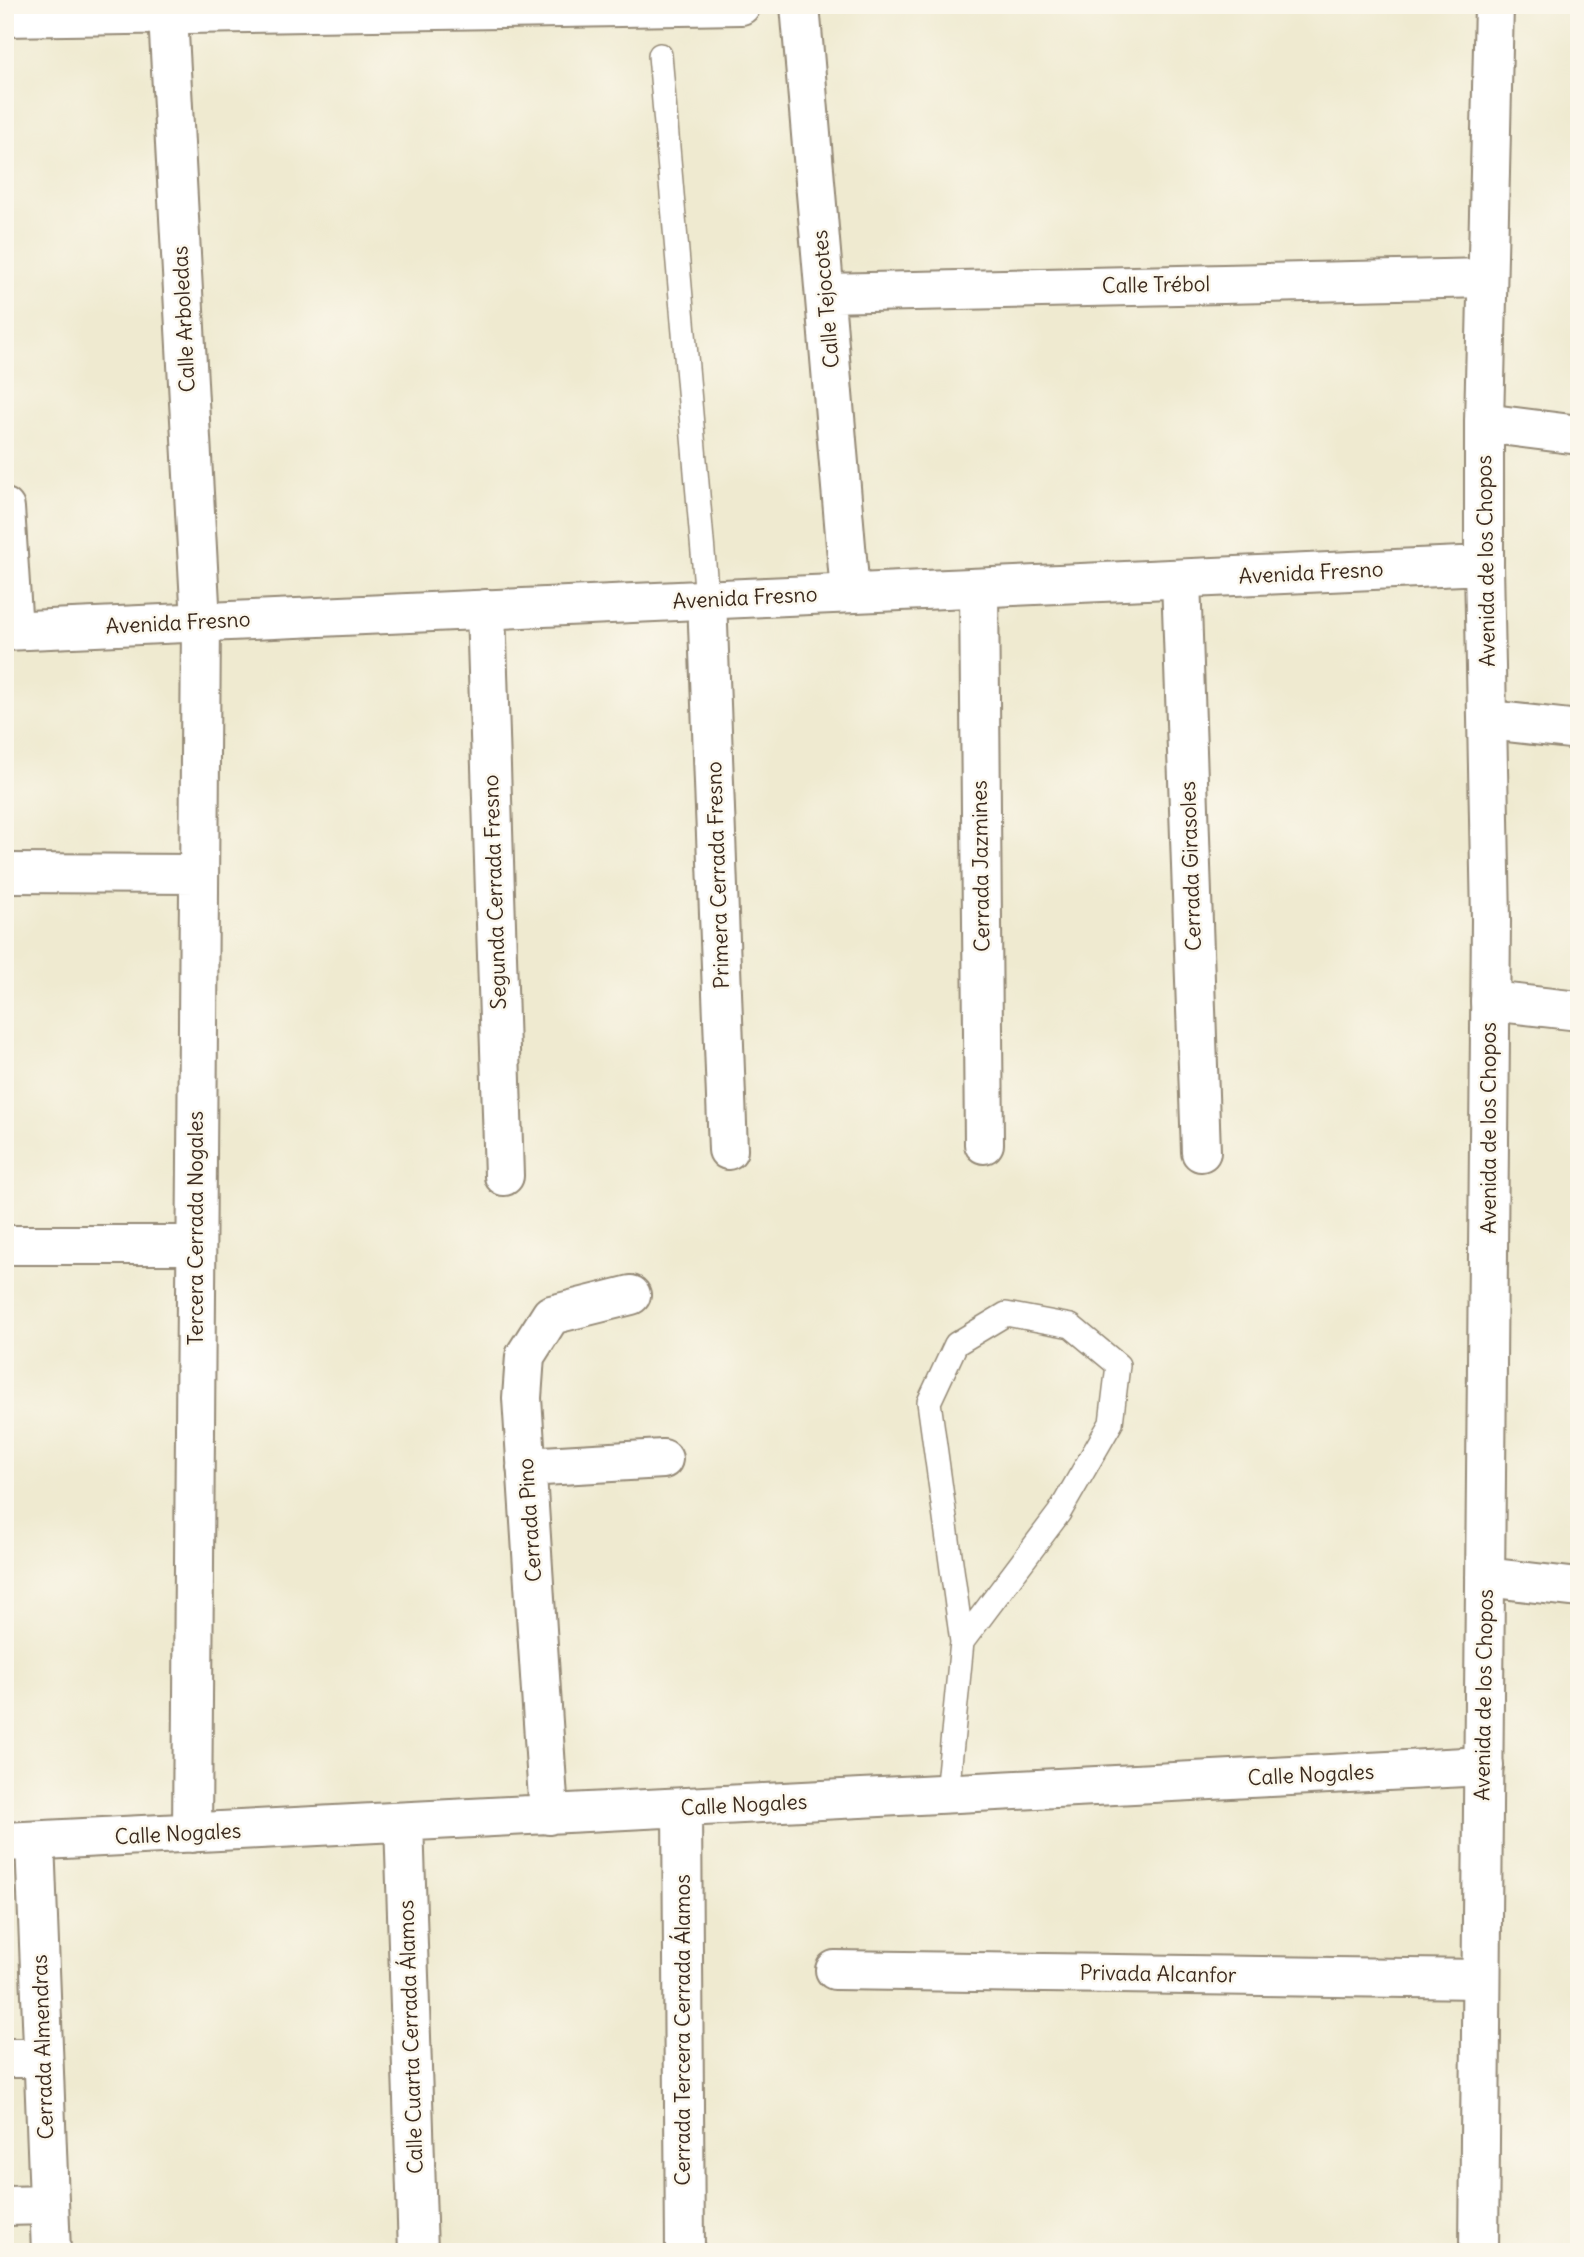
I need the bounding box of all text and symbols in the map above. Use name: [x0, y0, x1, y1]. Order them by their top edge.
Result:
street label: Calle Tejocotes: [806, 229, 845, 369]
street label: Calle Arboledas: [166, 245, 201, 393]
street label: Calle Trébol: [1102, 270, 1210, 299]
street label: Avenida de los Chopos: [1470, 455, 1501, 667]
street label: Avenida Fresno: [1238, 555, 1384, 590]
street label: Avenida Fresno: [672, 580, 818, 615]
street label: Avenida Fresno: [105, 605, 251, 640]
street label: Primera Cerrada Fresno: [700, 761, 735, 989]
street label: Segunda Cerrada Fresno: [477, 774, 512, 1010]
street label: Cerrada Jazmines: [966, 780, 995, 952]
street label: Cerrada Girasoles: [1174, 781, 1207, 951]
street label: Avenida de los Chopos: [1475, 1022, 1502, 1234]
street label: Tercera Cerrada Nogales: [182, 1111, 209, 1345]
street label: Cerrada Pino: [512, 1457, 547, 1583]
street label: Avenida de los Chopos: [1468, 1589, 1499, 1801]
street label: Calle Nogales: [1247, 1758, 1375, 1791]
street label: Calle Nogales: [680, 1788, 808, 1821]
street label: Calle Nogales: [114, 1817, 242, 1850]
street label: Cerrada Tercera Cerrada Álamos: [669, 1874, 696, 2186]
street label: Calle Cuarta Cerrada Álamos: [392, 1899, 429, 2175]
street label: Cerrada Almendras: [26, 1954, 59, 2140]
street label: Privada Alcanfor: [1079, 1959, 1237, 1988]

